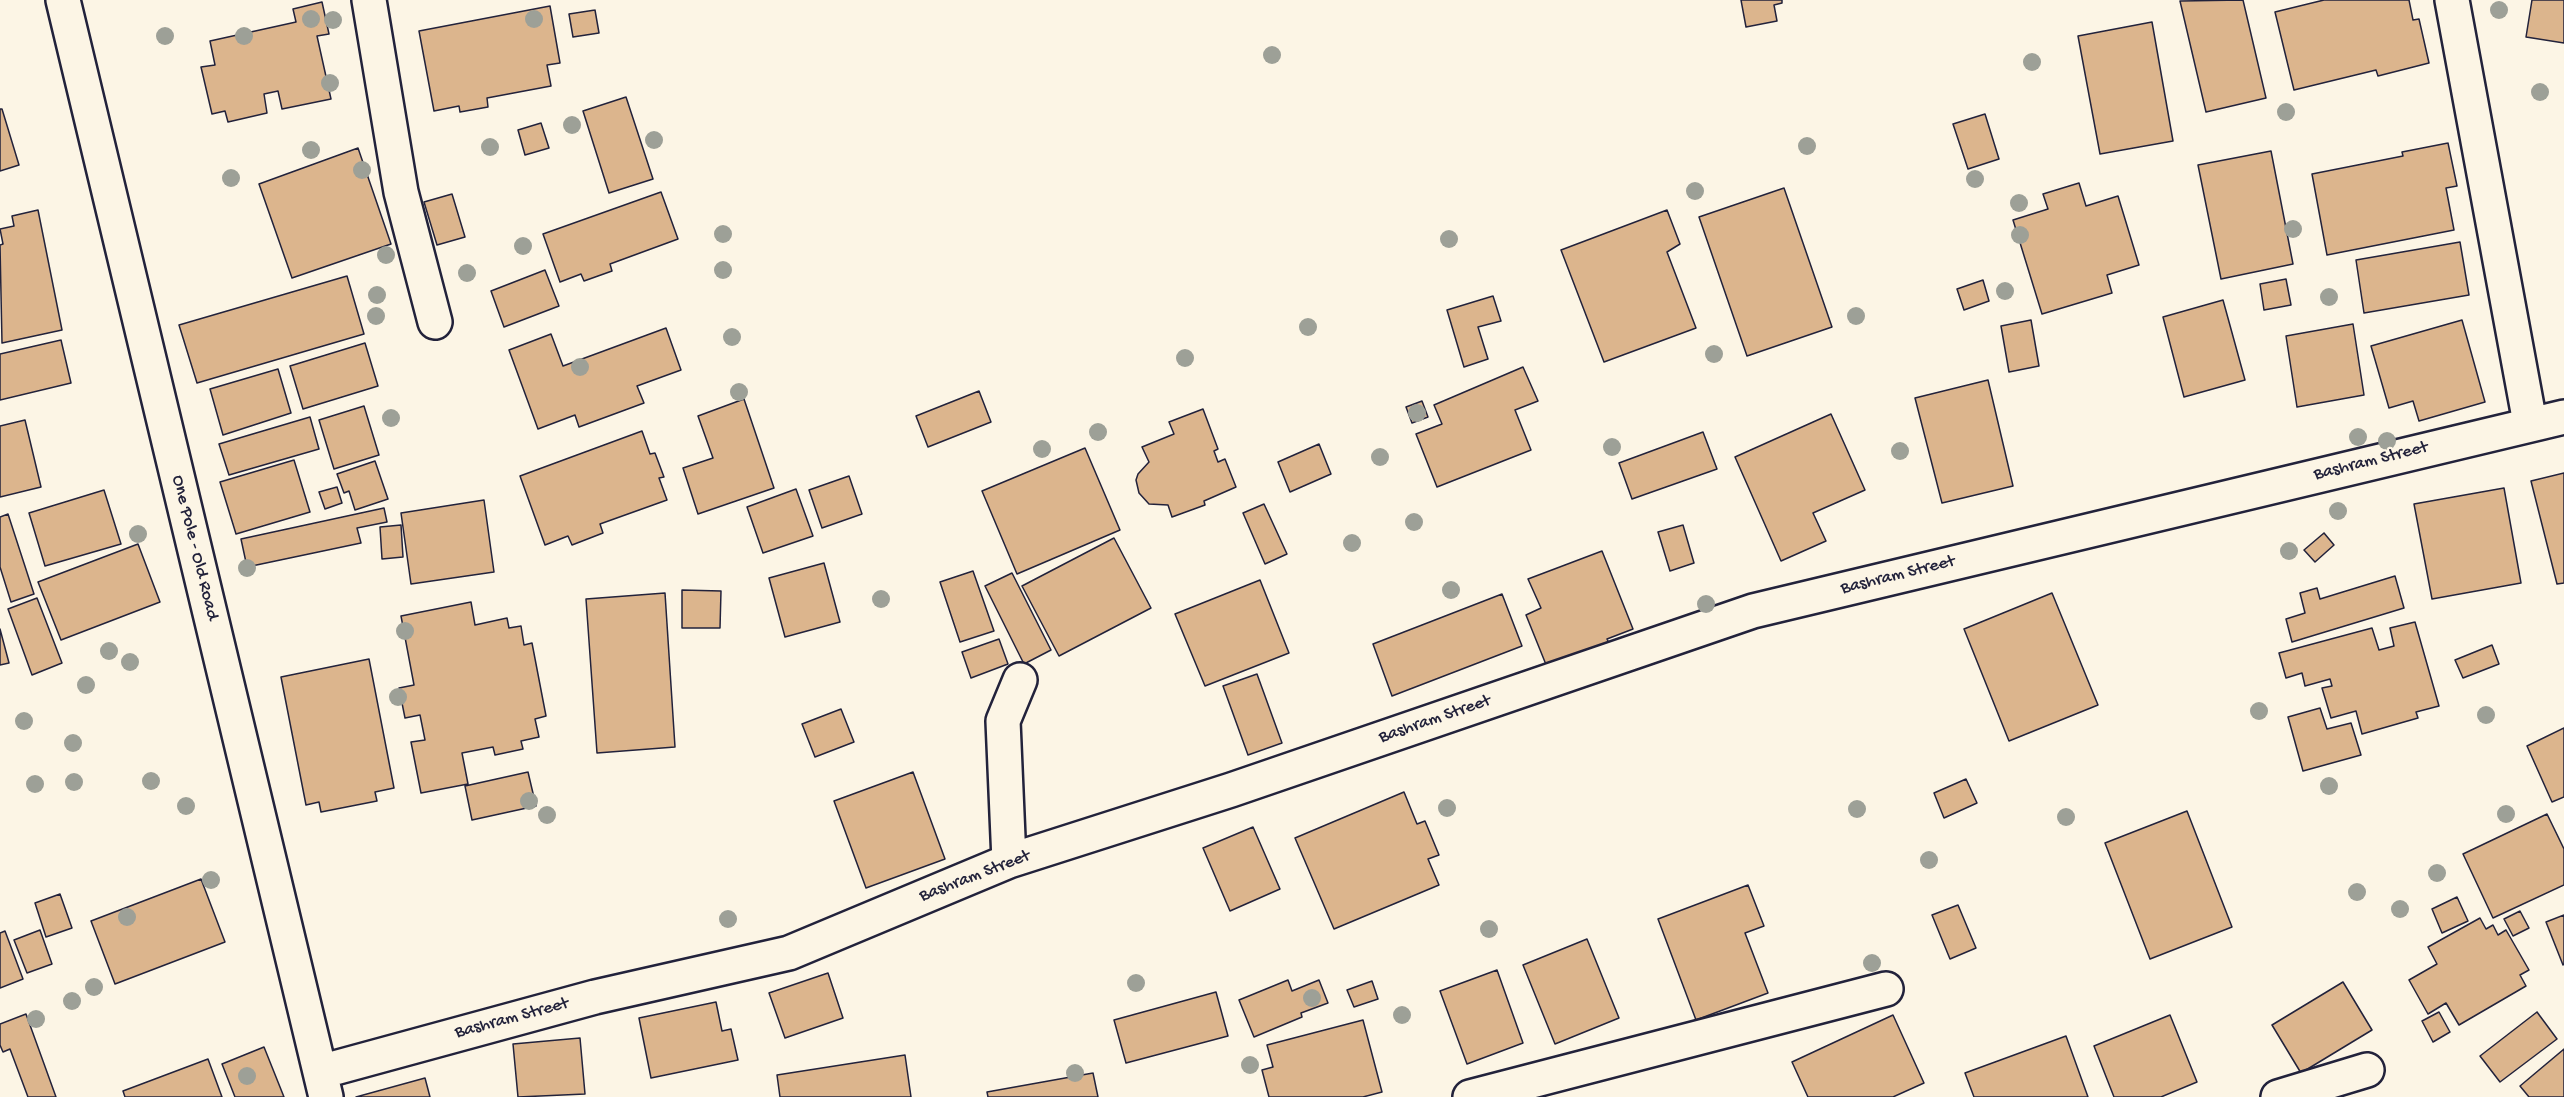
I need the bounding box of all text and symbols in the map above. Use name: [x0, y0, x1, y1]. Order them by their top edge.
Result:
street label: Bashram Street: [2312, 437, 2430, 487]
street label: One Pole - Old Road: [166, 473, 222, 623]
street label: Bashram Street: [1839, 551, 1957, 601]
street label: Bashram Street: [1376, 691, 1494, 749]
street label: Bashram Street: [917, 846, 1033, 908]
street label: Bashram Street: [453, 993, 571, 1045]

